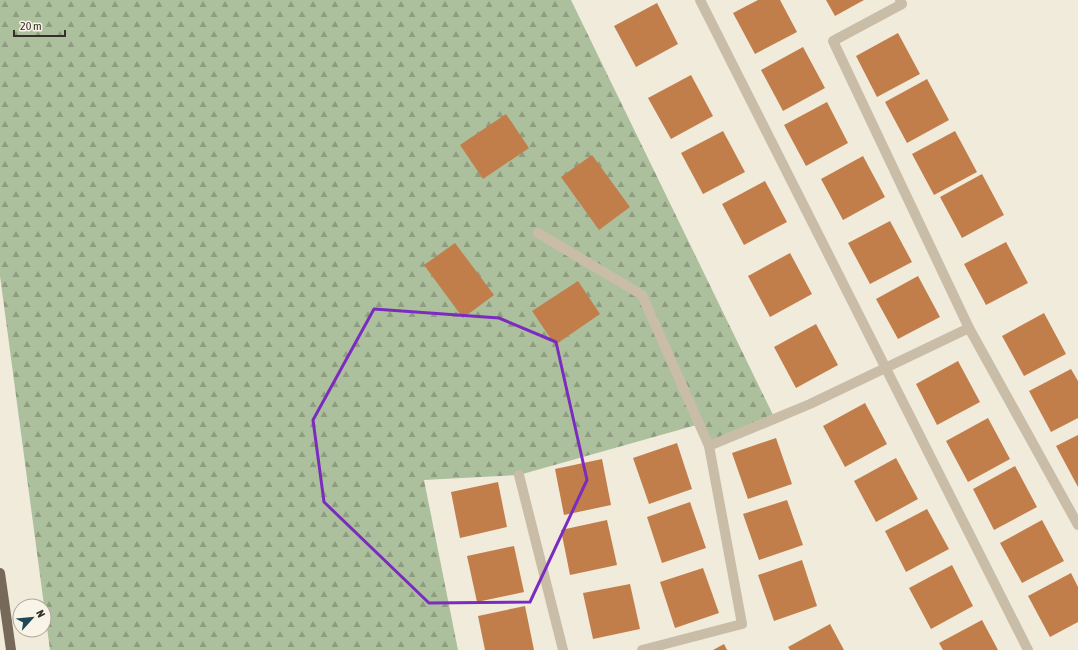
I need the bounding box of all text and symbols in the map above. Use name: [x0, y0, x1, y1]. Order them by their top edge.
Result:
scale bar: [14, 12, 65, 38]
text: 20 m: [20, 19, 42, 33]
north arrow: [12, 598, 52, 638]
text: N: [34, 608, 48, 619]

